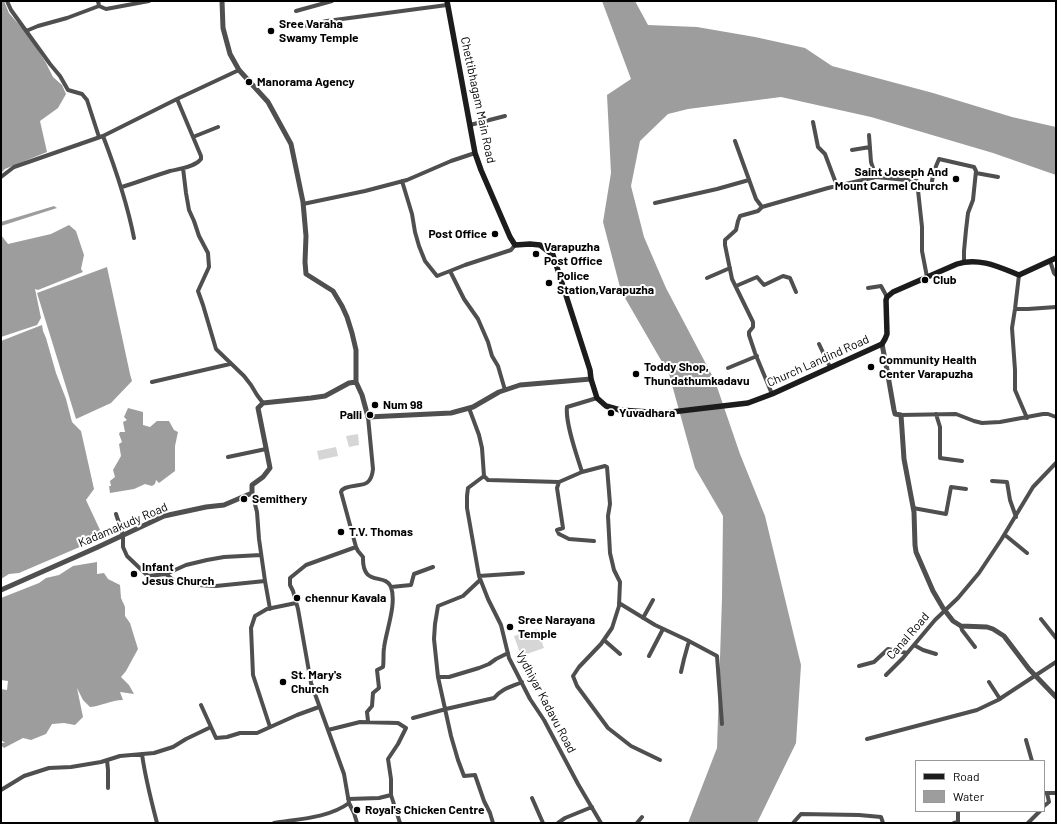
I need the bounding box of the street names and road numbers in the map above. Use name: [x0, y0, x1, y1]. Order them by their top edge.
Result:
street label: Chettibhagam Main Road: [458, 35, 498, 165]
street label: Church Landind Road: [765, 332, 871, 390]
street label: Kadamakudy Road: [76, 500, 170, 550]
street label: Canal Road: [884, 610, 932, 662]
street label: Vydhiyar Kadavu Road: [513, 648, 579, 756]

